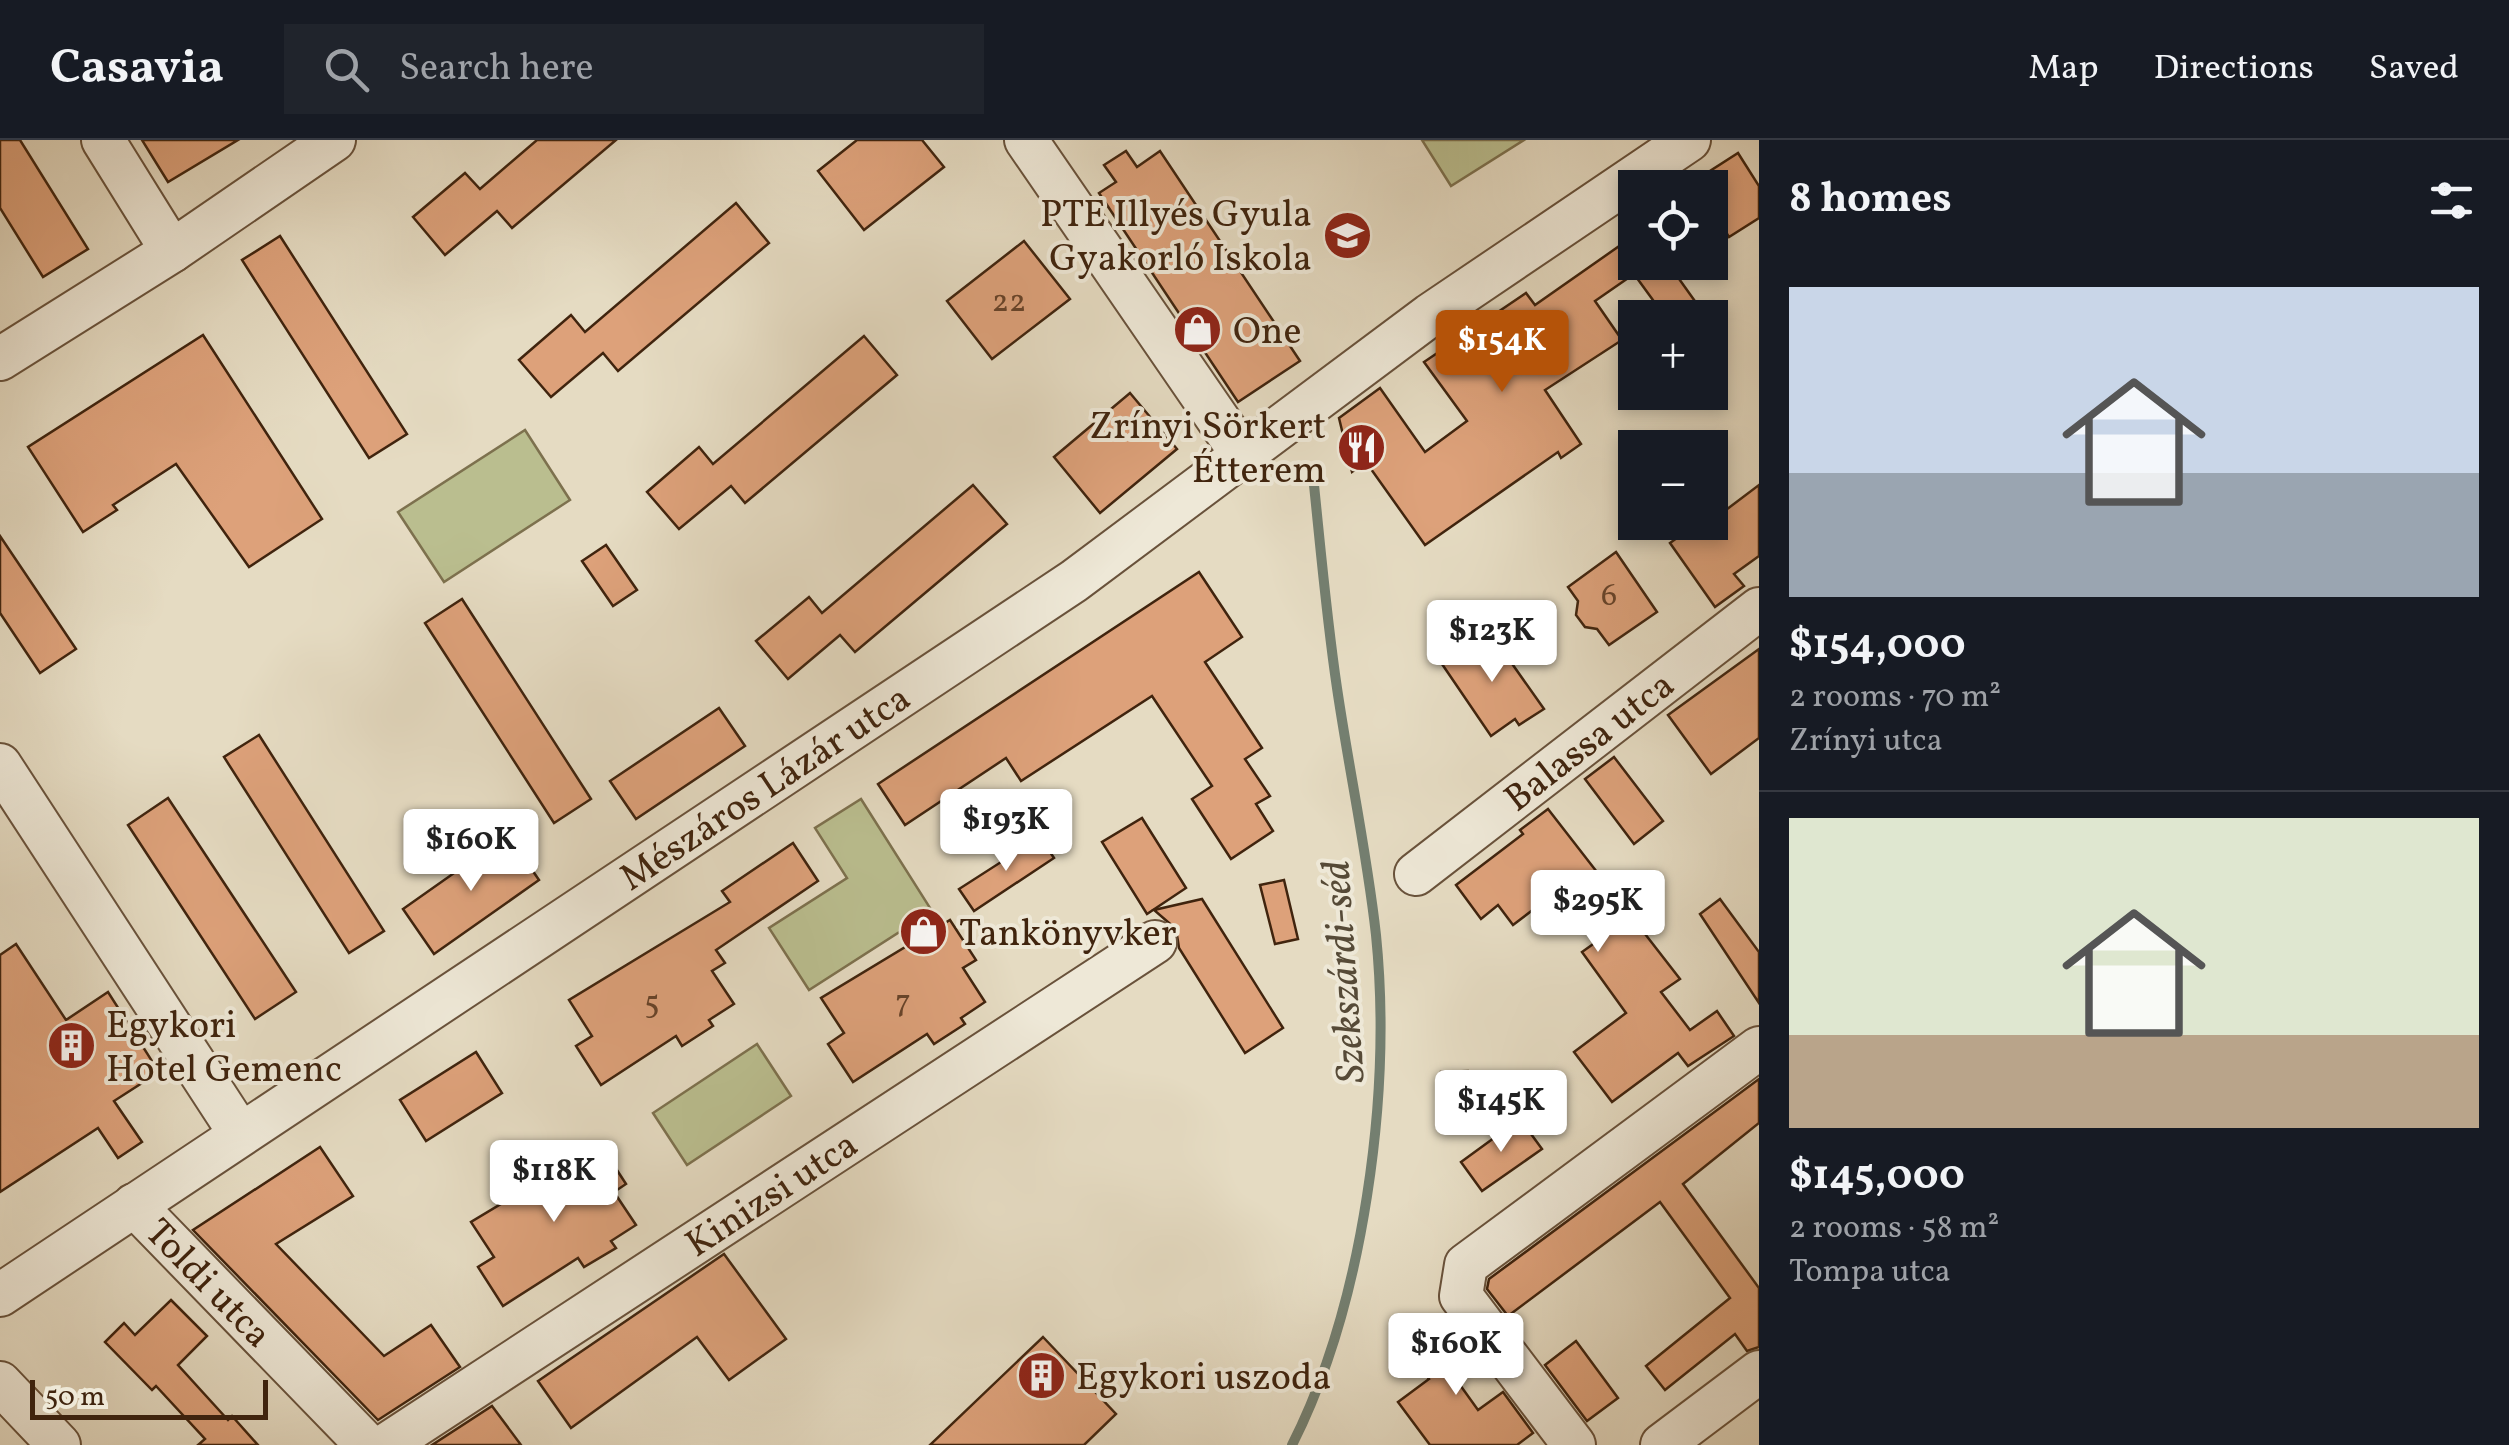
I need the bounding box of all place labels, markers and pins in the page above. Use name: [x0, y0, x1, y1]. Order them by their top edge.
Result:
place label: PTE Illyés Gyula Gyakorló Iskola: [1040, 190, 1312, 287]
school or university icon: PTE Illyés Gyula Gyakorló Iskola: [1321, 209, 1373, 261]
shop icon: One: [1172, 304, 1224, 356]
place label: One: [1233, 307, 1301, 360]
pin: $154K: [1432, 310, 1572, 395]
place label: Zrínyi Sörkert Étterem: [1089, 402, 1326, 499]
restaurant icon: Zrínyi Sörkert Étterem: [1335, 421, 1387, 473]
pin: $123K: [1422, 600, 1562, 685]
pin: $193K: [936, 789, 1076, 874]
pin: $160K: [401, 809, 541, 894]
pin: $295K: [1528, 870, 1668, 955]
shop icon: Tankönyvker: [898, 906, 950, 958]
place label: Tankönyvker: [959, 909, 1177, 962]
place label: Egykori Hotel Gemenc: [106, 1001, 342, 1098]
building icon: Egykori Hotel Gemenc: [45, 1020, 97, 1072]
pin: $145K: [1431, 1070, 1571, 1155]
pin: $118K: [484, 1140, 624, 1225]
pin: $160K: [1386, 1313, 1526, 1398]
building icon: Egykori uszoda: [1015, 1350, 1067, 1402]
place label: Egykori uszoda: [1076, 1353, 1331, 1406]

